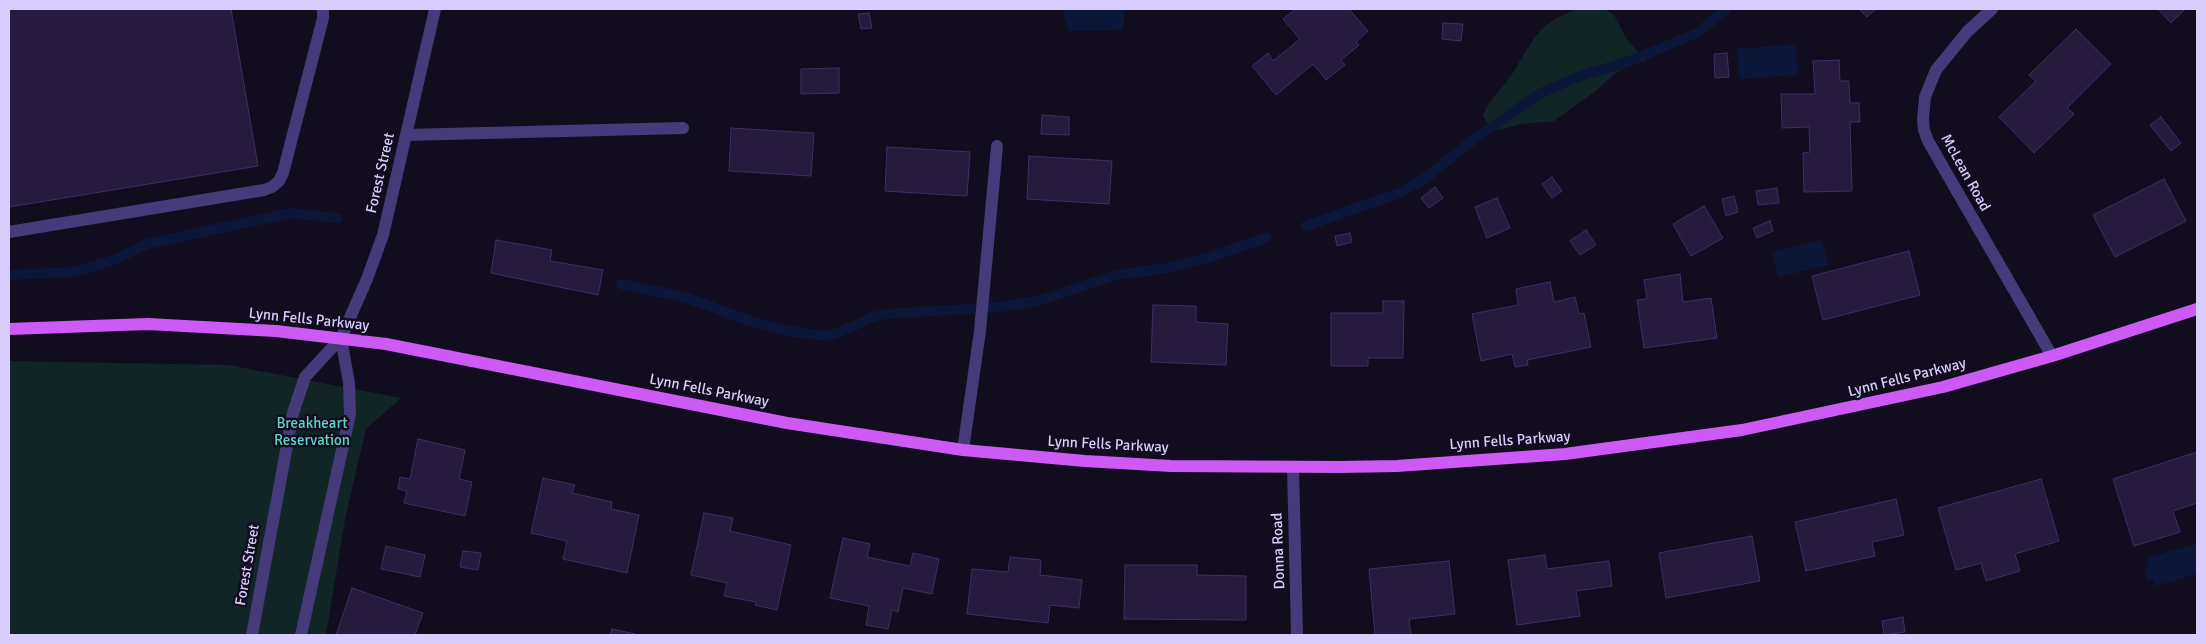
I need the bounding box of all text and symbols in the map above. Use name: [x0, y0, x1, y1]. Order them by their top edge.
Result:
street label: Forest Street: [363, 131, 399, 215]
street label: McLean Road: [1936, 131, 1994, 215]
street label: Lynn Fells Parkway: [248, 305, 370, 335]
street label: Lynn Fells Parkway: [1846, 355, 1968, 401]
street label: Lynn Fells Parkway: [648, 371, 770, 411]
park label: Breakheart Reservation: [274, 415, 350, 450]
street label: Lynn Fells Parkway: [1449, 428, 1571, 454]
street label: Lynn Fells Parkway: [1047, 433, 1169, 457]
street label: Donna Road: [1269, 512, 1289, 590]
street label: Forest Street: [232, 523, 264, 607]

